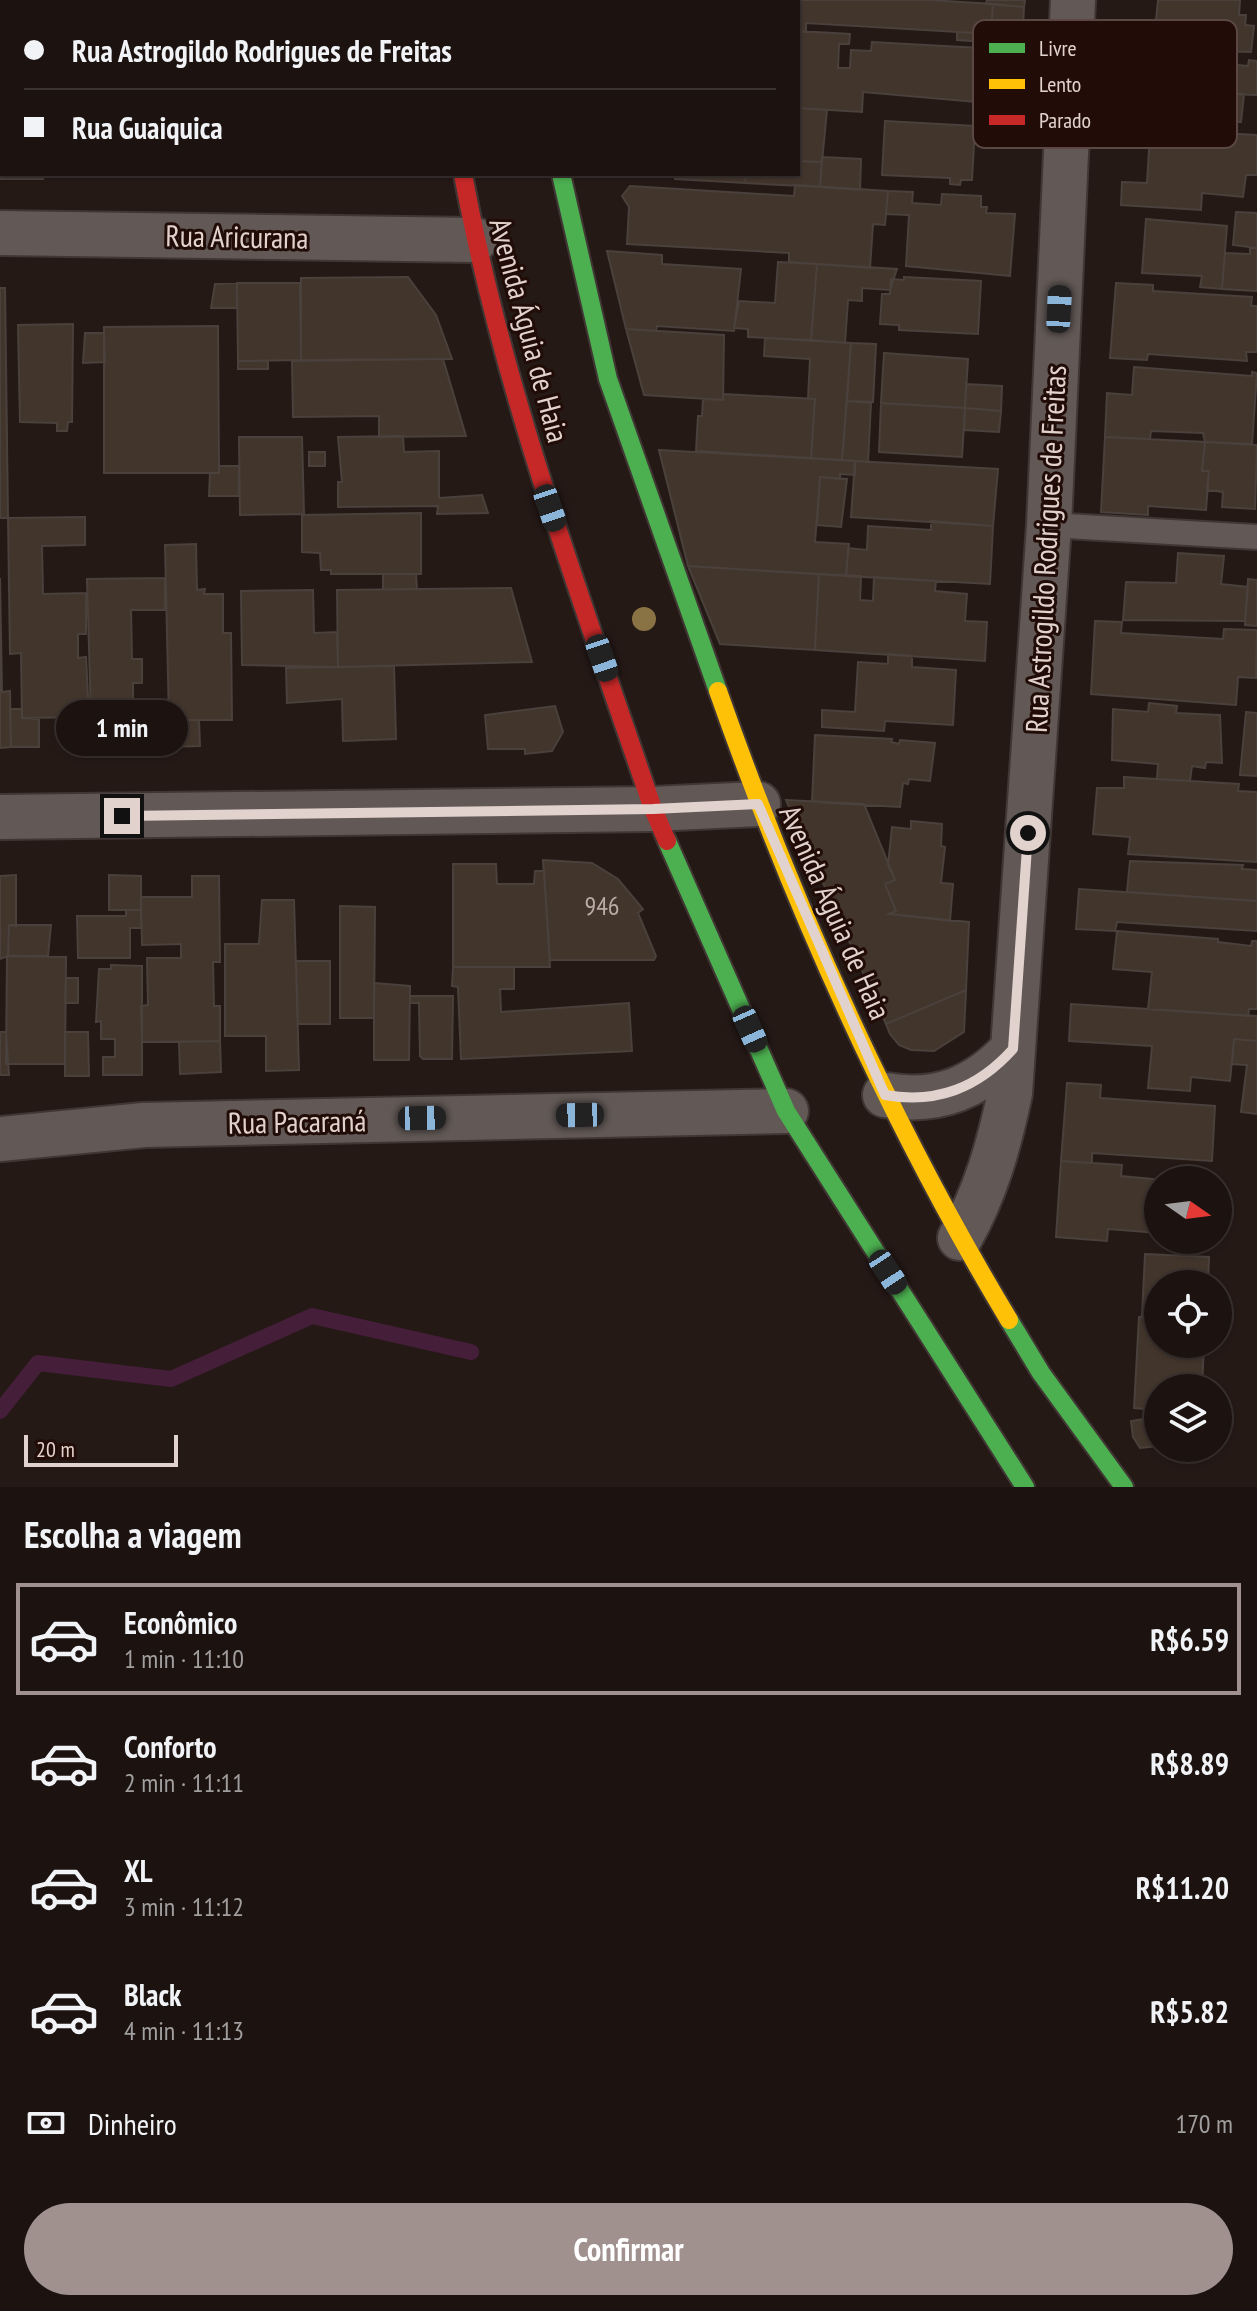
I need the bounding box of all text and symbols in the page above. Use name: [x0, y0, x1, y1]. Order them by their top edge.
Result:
legend: [973, 20, 1237, 148]
text: Rua Astrogildo Rodrigues de Freitas: [72, 31, 452, 70]
text: Livre: [1039, 34, 1077, 62]
text: Lento: [1039, 70, 1081, 98]
text: Parado: [1039, 106, 1091, 134]
text: Rua Guaiquica: [72, 108, 223, 147]
street label: Avenida Águia de Haia: [481, 214, 579, 446]
street label: Rua Aricurana: [165, 215, 309, 257]
car: [1046, 284, 1072, 334]
street label: Rua Astrogildo Rodrigues de Freitas: [1016, 364, 1074, 734]
car: [531, 481, 569, 535]
car: [583, 631, 621, 685]
callout: 1 min: [56, 700, 188, 756]
text: 1 min: [96, 711, 148, 744]
route end: [104, 798, 140, 834]
street label: Avenida Águia de Haia: [771, 799, 901, 1025]
route start: [1010, 815, 1046, 851]
house number: 946: [584, 889, 620, 922]
car: [729, 1002, 771, 1056]
street label: Rua Pacaraná: [227, 1100, 367, 1142]
car: [556, 1103, 604, 1127]
car: [398, 1106, 446, 1130]
north arrow: [1144, 1166, 1232, 1254]
map controls: [1144, 1166, 1232, 1462]
car: [865, 1245, 911, 1299]
button: locate: [1144, 1270, 1232, 1358]
button: layers: [1144, 1374, 1232, 1462]
scale bar: [24, 1431, 178, 1467]
text: 20 m: [36, 1435, 75, 1463]
text: Escolha a viagem: [24, 1511, 242, 1558]
icon: car: [28, 1603, 100, 1675]
text: Econômico: [124, 1603, 237, 1642]
text: R$6.59: [1150, 1620, 1229, 1659]
text: 1 min · 11:10: [124, 1642, 244, 1675]
icon: car: [28, 1727, 100, 1799]
text: Conforto: [124, 1727, 217, 1766]
text: R$8.89: [1150, 1744, 1229, 1783]
text: 2 min · 11:11: [124, 1766, 244, 1799]
icon: car: [28, 1851, 100, 1923]
text: XL: [124, 1851, 153, 1890]
text: R$11.20: [1136, 1868, 1229, 1907]
text: 3 min · 11:12: [124, 1890, 244, 1923]
icon: car: [28, 1975, 100, 2047]
text: Black: [124, 1975, 181, 2014]
text: R$5.82: [1150, 1992, 1229, 2031]
text: 4 min · 11:13: [124, 2014, 244, 2047]
icon: cash: [24, 2101, 68, 2145]
text: Dinheiro: [88, 2104, 177, 2143]
text: 170 m: [1175, 2107, 1233, 2140]
button: Confirmar: [24, 2203, 1233, 2295]

